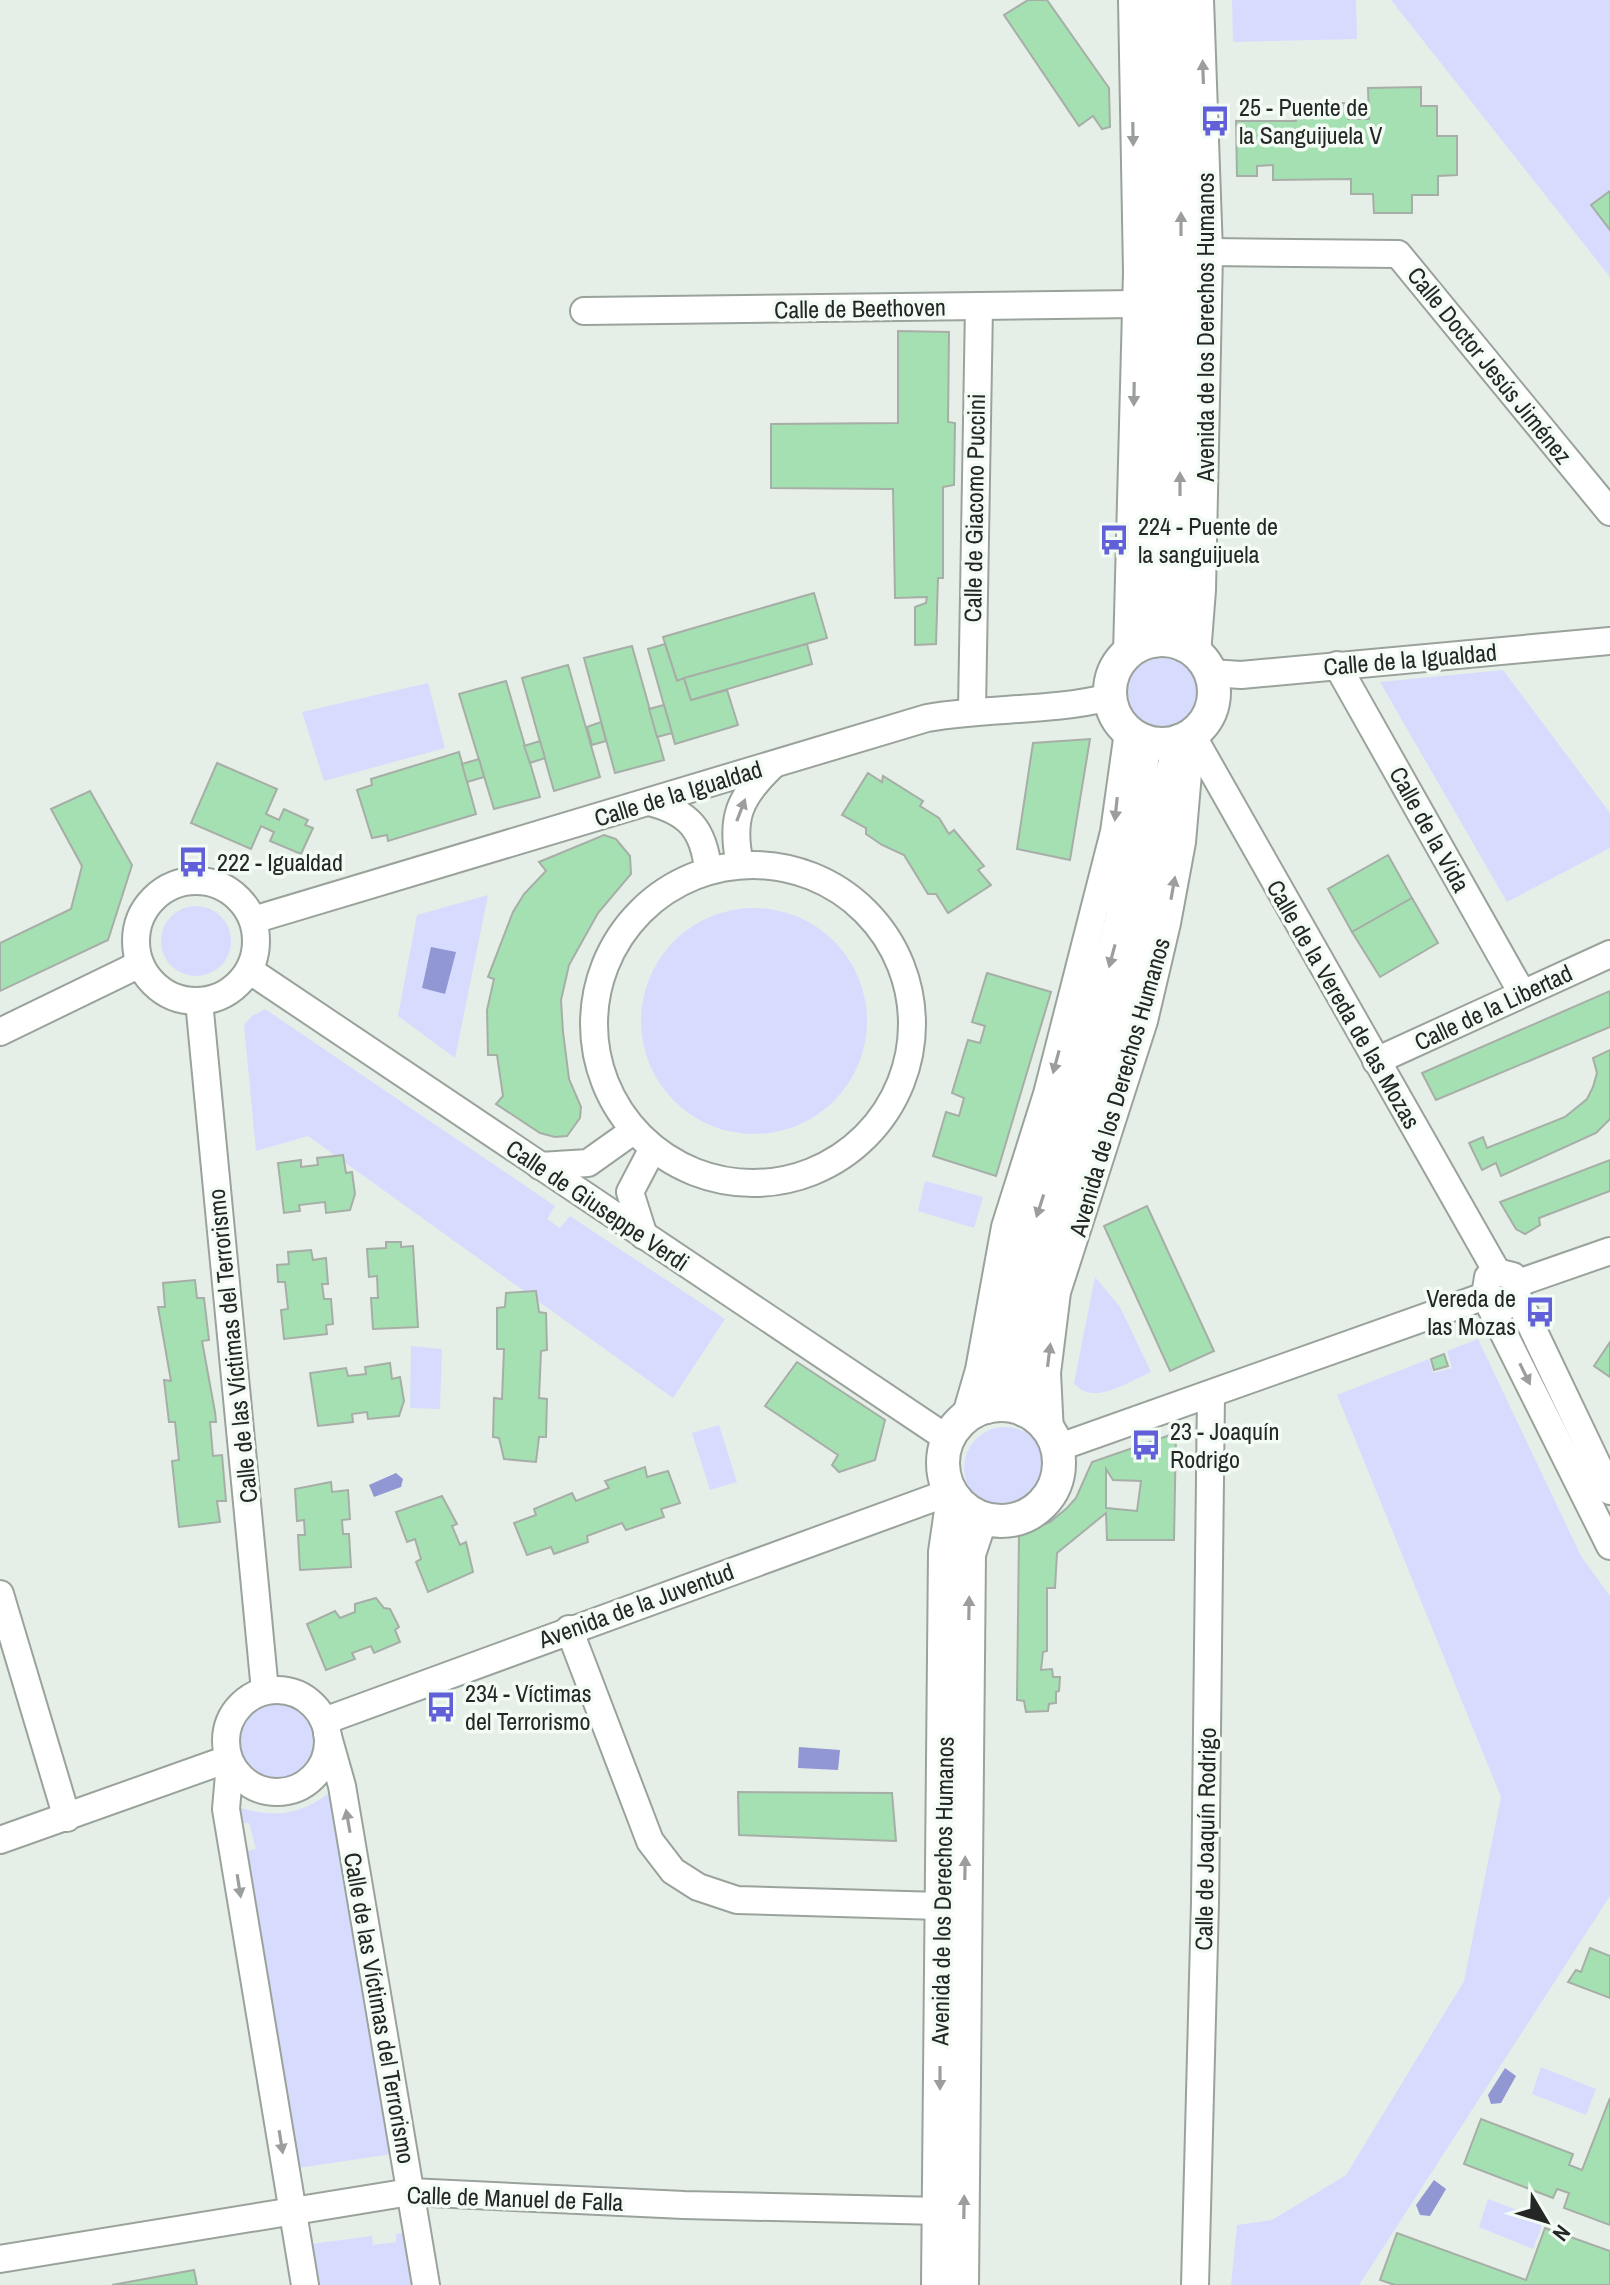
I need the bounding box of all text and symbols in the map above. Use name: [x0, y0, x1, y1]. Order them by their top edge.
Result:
one-way arrow: [1197, 59, 1210, 84]
place label: 25 - Puente de la Sanguijuela V: [1239, 91, 1382, 151]
bus stop icon: 25 - Puente de la Sanguijuela V: [1198, 104, 1232, 138]
one-way arrow: [1127, 122, 1140, 147]
street label: Avenida de los Derechos Humanos: [1189, 172, 1221, 483]
one-way arrow: [1174, 211, 1187, 236]
street label: Calle Doctor Jesús Jiménez: [1400, 260, 1580, 470]
street label: Calle de Beethoven: [774, 291, 946, 325]
one-way arrow: [1127, 382, 1140, 407]
street label: Calle de Giacomo Puccini: [956, 393, 992, 623]
one-way arrow: [1174, 471, 1186, 496]
place label: 224 - Puente de la sanguijuela: [1138, 510, 1278, 570]
bus stop icon: 224 - Puente de la sanguijuela: [1097, 523, 1131, 557]
street label: Calle de la Igualdad: [1322, 635, 1498, 683]
street label: Calle de la Igualdad: [590, 752, 766, 834]
street label: Calle de la Vida: [1382, 761, 1478, 897]
one-way arrow: [735, 797, 748, 821]
one-way arrow: [1110, 797, 1123, 822]
bus stop icon: 222 - Igualdad: [176, 845, 210, 879]
place label: 222 - Igualdad: [217, 846, 343, 878]
street label: Calle de la Vereda de las Mozas: [1260, 874, 1428, 1134]
one-way arrow: [1168, 876, 1180, 901]
street label: Avenida de los Derechos Humanos: [1061, 934, 1177, 1241]
one-way arrow: [1105, 944, 1117, 969]
street label: Calle de la Libertad: [1409, 956, 1577, 1058]
one-way arrow: [1049, 1050, 1061, 1075]
street label: Calle de Giuseppe Verdi: [500, 1132, 696, 1278]
street label: Calle de las Víctimas del Terrorismo: [200, 1187, 264, 1505]
one-way arrow: [1033, 1194, 1045, 1218]
place label: Vereda de las Mozas: [1426, 1282, 1516, 1342]
bus stop icon: Vereda de las Mozas: [1523, 1295, 1557, 1329]
one-way arrow: [1043, 1342, 1056, 1367]
one-way arrow: [1518, 1363, 1532, 1386]
place label: 23 - Joaquín Rodrigo: [1170, 1415, 1279, 1475]
bus stop icon: 23 - Joaquín Rodrigo: [1129, 1428, 1163, 1462]
street label: Avenida de la Juventud: [533, 1555, 738, 1655]
one-way arrow: [962, 1595, 975, 1620]
place label: 234 - Víctimas del Terrorismo: [465, 1677, 592, 1737]
bus stop icon: 234 - Víctimas del Terrorismo: [424, 1690, 458, 1724]
street label: Calle de Joaquín Rodrigo: [1187, 1727, 1223, 1951]
street label: Avenida de los Derechos Humanos: [923, 1736, 961, 2047]
one-way arrow: [341, 1809, 354, 1834]
street label: Calle de las Víctimas del Terrorismo: [337, 1850, 423, 2166]
one-way arrow: [959, 1855, 971, 1880]
one-way arrow: [233, 1873, 245, 1898]
one-way arrow: [934, 2066, 946, 2091]
one-way arrow: [276, 2130, 288, 2155]
street label: Calle de Manuel de Falla: [406, 2178, 624, 2218]
north arrow: [1506, 2181, 1586, 2261]
one-way arrow: [957, 2194, 970, 2219]
text: N: [1546, 2219, 1578, 2248]

